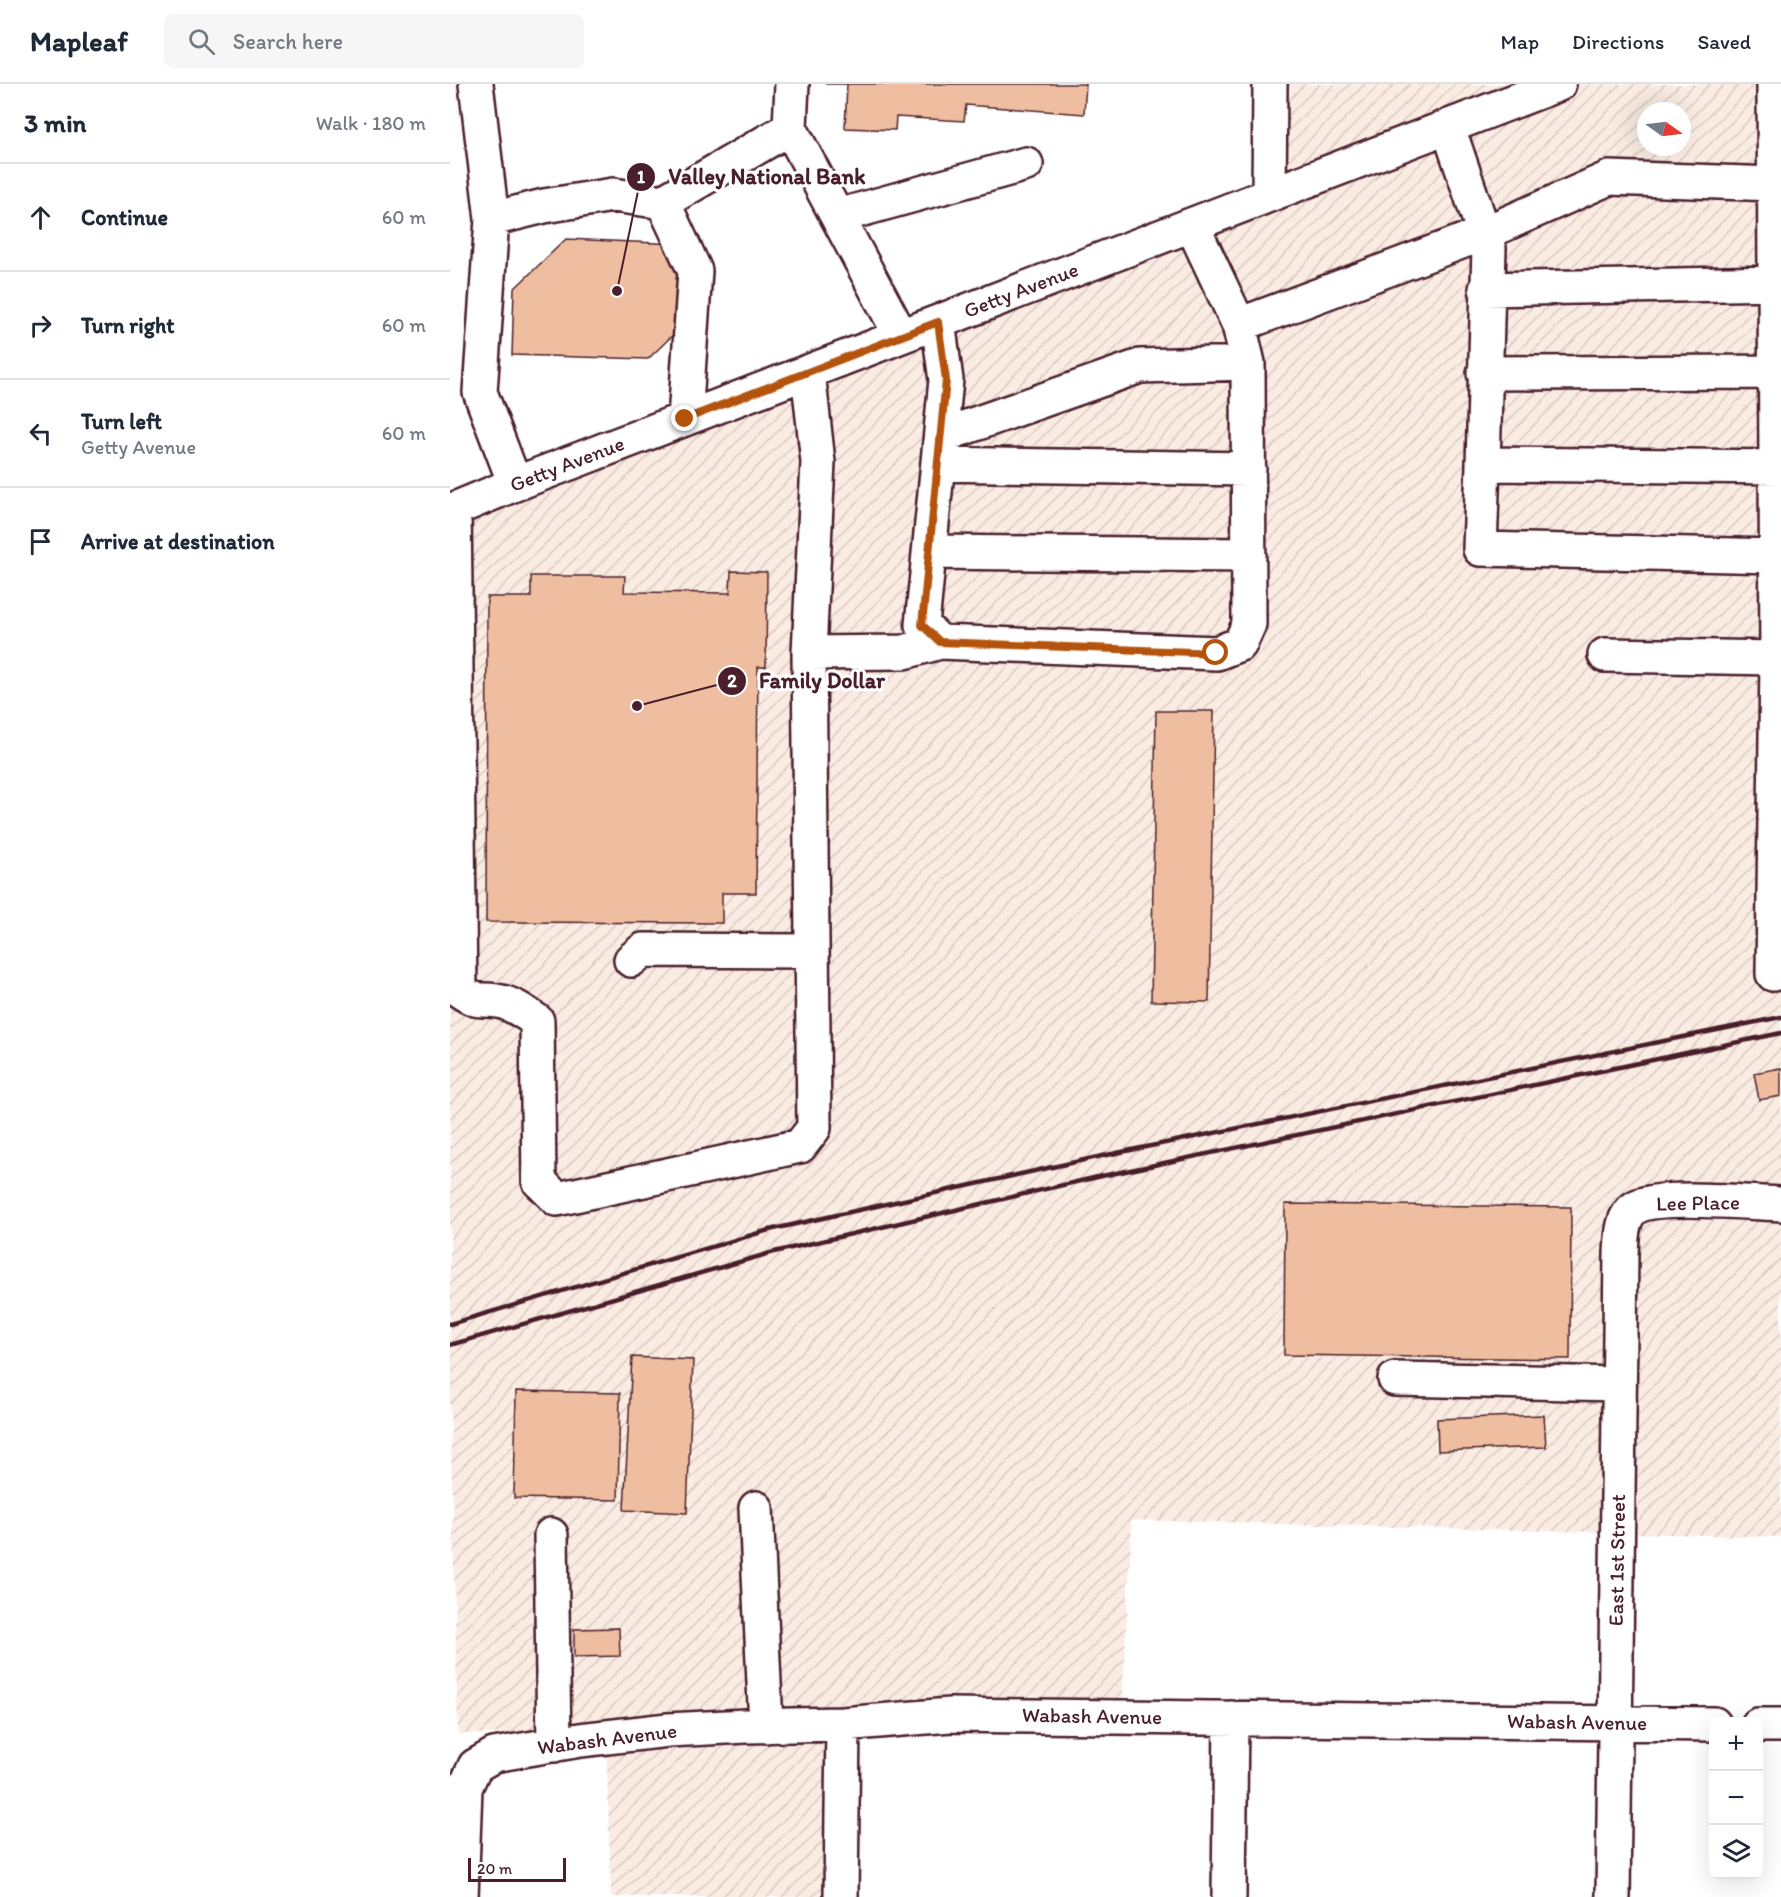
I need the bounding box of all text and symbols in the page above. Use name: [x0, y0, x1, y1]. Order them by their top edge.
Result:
search box: [164, 14, 584, 68]
text: Mapleaf: [30, 24, 128, 58]
icon: search: [185, 25, 218, 58]
text: Search here: [233, 28, 343, 55]
text: Map: [1501, 29, 1539, 54]
text: Directions: [1572, 29, 1664, 54]
text: Saved: [1697, 29, 1751, 54]
north arrow: [1637, 102, 1691, 156]
text: 3 min: [24, 107, 86, 139]
text: Walk · 180 m: [316, 111, 426, 135]
callout: Valley National Bank: [626, 157, 877, 197]
text: Valley National Bank: [669, 163, 866, 190]
text: 1: [637, 166, 646, 188]
icon: ahead: [24, 201, 57, 234]
text: Continue: [81, 204, 168, 231]
text: 60 m: [382, 205, 426, 229]
street label: Getty Avenue: [960, 256, 1082, 323]
icon: right: [24, 309, 57, 342]
text: Turn right: [81, 312, 175, 339]
text: 60 m: [382, 313, 426, 337]
route end: [671, 405, 697, 431]
text: Turn left: [81, 408, 162, 435]
icon: left: [24, 417, 57, 450]
text: 60 m: [382, 421, 426, 445]
street label: Getty Avenue: [506, 430, 628, 497]
text: Getty Avenue: [81, 435, 196, 459]
icon: arrive: [24, 525, 57, 558]
text: Arrive at destination: [81, 528, 275, 555]
route start: [1202, 639, 1228, 665]
callout: Family Dollar: [717, 661, 897, 701]
text: Family Dollar: [759, 667, 886, 694]
text: 2: [727, 670, 737, 692]
street label: Lee Place: [1656, 1189, 1740, 1216]
street label: East 1st Street: [1603, 1494, 1630, 1626]
street label: Wabash Avenue: [1022, 1702, 1162, 1729]
street label: Wabash Avenue: [1507, 1708, 1647, 1735]
map controls: [1709, 1717, 1763, 1879]
button: +: [1709, 1717, 1763, 1771]
street label: Wabash Avenue: [536, 1718, 678, 1759]
button: −: [1709, 1771, 1763, 1825]
button: layers: [1709, 1825, 1763, 1879]
scale bar: [468, 1855, 566, 1882]
text: 20 m: [477, 1859, 512, 1878]

